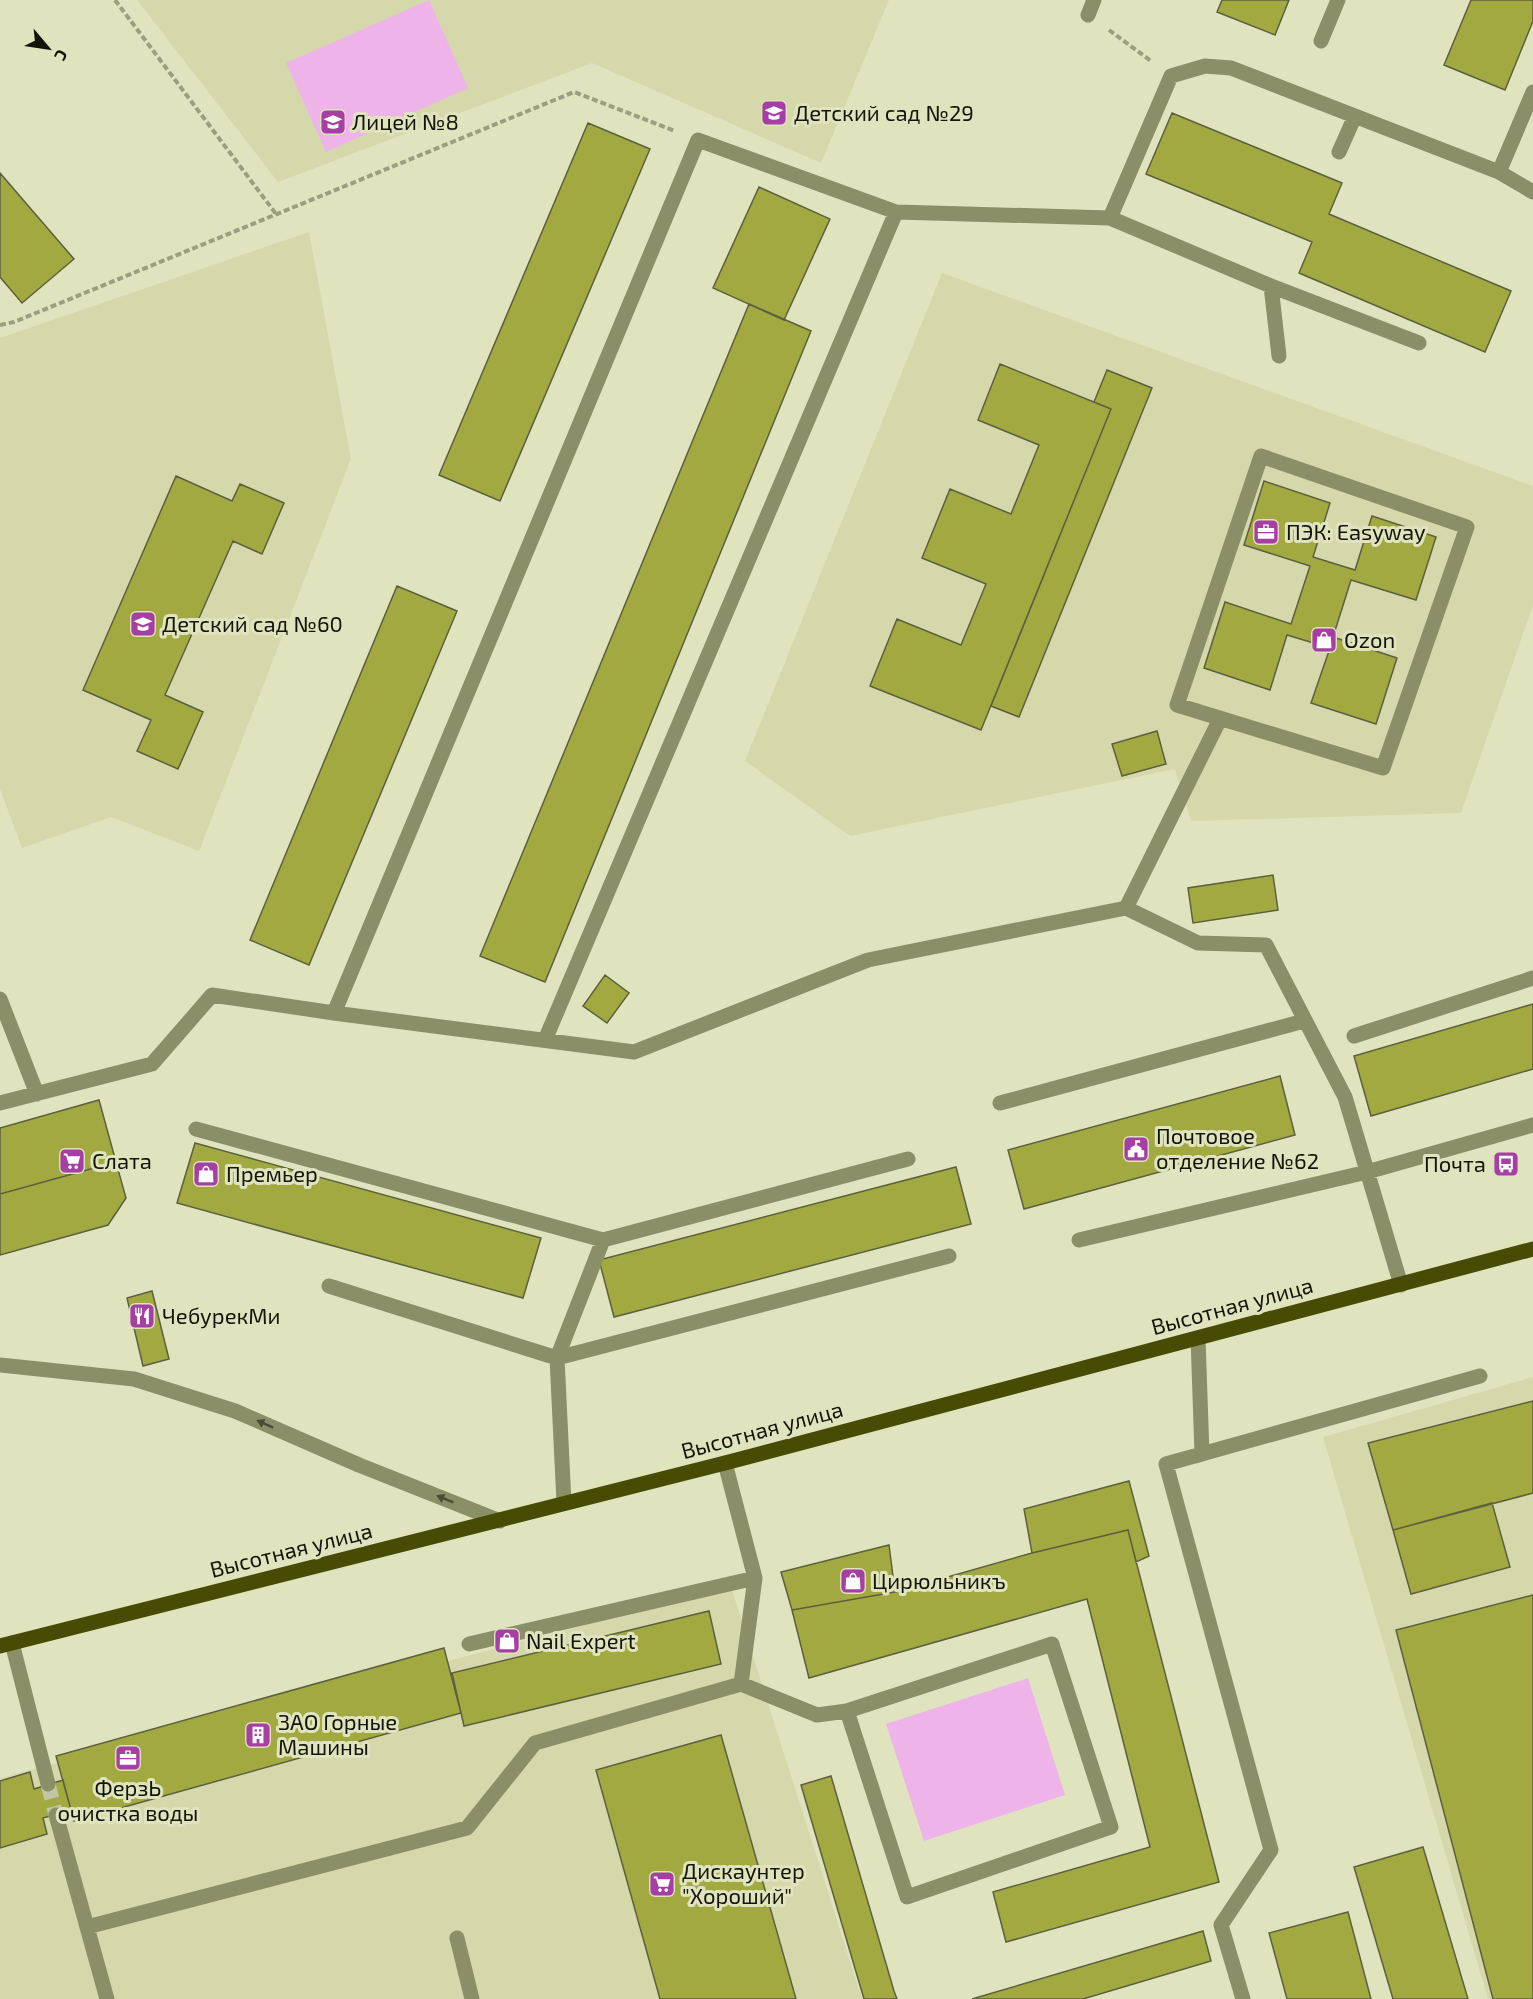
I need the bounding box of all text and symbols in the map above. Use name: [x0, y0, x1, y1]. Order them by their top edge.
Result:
north arrow: [18, 18, 78, 78]
text: С: [51, 47, 72, 64]
school or university icon: Детский сад №29: [759, 98, 789, 128]
place label: Детский сад №29: [794, 99, 974, 125]
school or university icon: Лицей №8: [318, 107, 348, 137]
place label: Лицей №8: [352, 108, 459, 134]
office icon: ПЭК: Easyway: [1251, 517, 1281, 547]
place label: ПЭК: Easyway: [1286, 518, 1426, 544]
school or university icon: Детский сад №60: [128, 609, 158, 639]
place label: Детский сад №60: [162, 610, 343, 636]
shop icon: Ozon: [1309, 625, 1339, 655]
place label: Ozon: [1344, 626, 1395, 652]
place label: Почтовое отделение №62: [1156, 1122, 1319, 1173]
public building icon: Почтовое отделение №62: [1121, 1134, 1151, 1164]
supermarket icon: Слата: [57, 1146, 87, 1176]
place label: Слата: [92, 1147, 152, 1173]
bus stop icon: Почта: [1491, 1149, 1521, 1179]
place label: Почта: [1424, 1150, 1486, 1176]
shop icon: Премьер: [191, 1159, 221, 1189]
place label: Премьер: [226, 1160, 318, 1186]
street label: Высотная улица: [1148, 1271, 1316, 1340]
restaurant icon: ЧебурекМи: [127, 1301, 157, 1331]
place label: ЧебурекМи: [162, 1302, 281, 1329]
street label: Высотная улица: [678, 1395, 846, 1464]
one-way arrow: [257, 1420, 274, 1429]
one-way arrow: [436, 1494, 454, 1504]
street label: Высотная улица: [207, 1516, 375, 1583]
shop icon: Цирюльникъ: [838, 1566, 868, 1596]
place label: Цирюльникъ: [872, 1567, 1006, 1593]
shop icon: Nail Expert: [492, 1626, 522, 1656]
place label: Nail Expert: [526, 1627, 636, 1653]
place label: ЗАО Горные Машины: [278, 1708, 397, 1759]
building icon: ЗАО Горные Машины: [243, 1720, 273, 1750]
office icon: ФерзЬ очистка воды: [113, 1743, 143, 1773]
place label: ФерзЬ очистка воды: [58, 1774, 198, 1825]
place label: Дискаунтер "Хороший": [682, 1857, 805, 1908]
supermarket icon: Дискаунтер "Хороший": [647, 1869, 677, 1899]

